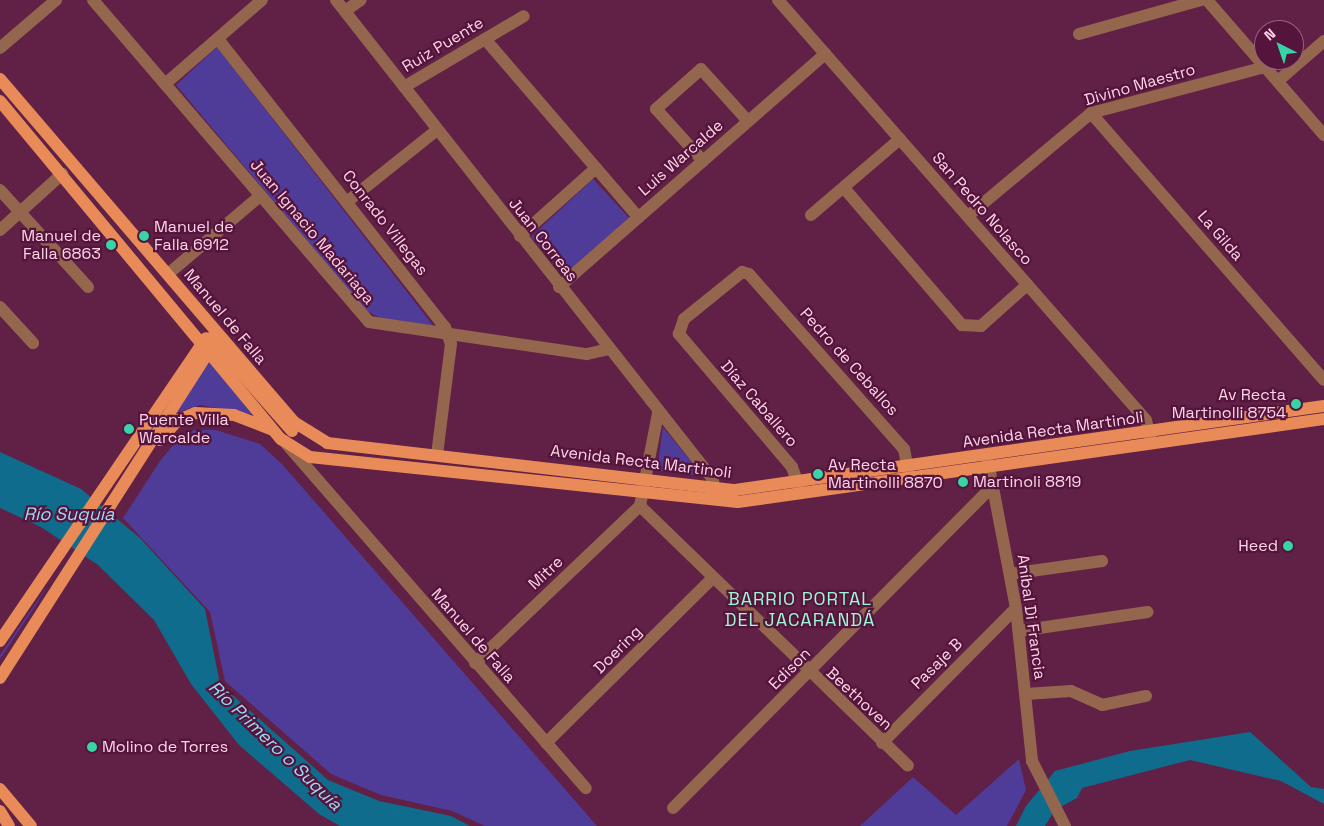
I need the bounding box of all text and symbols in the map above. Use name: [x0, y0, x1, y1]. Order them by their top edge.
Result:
street label: Ruiz Puente: [399, 13, 487, 77]
north arrow: [1254, 20, 1304, 70]
text: N: [1260, 25, 1279, 44]
street label: Divino Maestro: [1082, 60, 1198, 110]
street label: Luis Warcalde: [635, 116, 727, 200]
street label: San Pedro Nolasco: [928, 149, 1036, 269]
street label: Juan Ignacio Madariaga: [246, 156, 378, 308]
street label: Conrado Villegas: [338, 167, 432, 279]
street label: Juan Correas: [504, 194, 582, 286]
street label: La Gilda: [1193, 207, 1247, 265]
place label: Manuel de Falla 6912: [154, 217, 234, 255]
place label: Manuel de Falla 6863: [21, 226, 101, 264]
marker: Manuel de Falla 6912: [138, 230, 150, 242]
marker: Manuel de Falla 6863: [105, 239, 117, 251]
street label: Manuel de Falla: [180, 265, 270, 369]
street label: Pedro de Ceballos: [796, 304, 902, 420]
street label: Díaz Caballero: [716, 357, 802, 451]
place label: Av Recta Martinolli 8754: [1172, 385, 1286, 423]
marker: Av Recta Martinolli 8754: [1290, 398, 1302, 410]
street label: Avenida Recta Martinoli: [961, 408, 1145, 452]
place label: Puente Villa Warcalde: [139, 410, 229, 448]
marker: Puente Villa Warcalde: [123, 423, 135, 435]
street label: Avenida Recta Martinoli: [549, 441, 733, 483]
place label: Av Recta Martinolli 8870: [828, 455, 943, 493]
marker: Av Recta Martinolli 8870: [812, 468, 824, 480]
place label: Martinoli 8819: [973, 472, 1081, 492]
marker: Martinoli 8819: [957, 476, 969, 488]
water label: Río Suquía: [24, 503, 114, 525]
place label: Heed: [1238, 536, 1278, 556]
marker: Heed: [1282, 540, 1294, 552]
street label: Mitre: [525, 552, 567, 594]
street label: Aníbal Di Francia: [1013, 553, 1049, 681]
street label: Manuel de Falla: [427, 585, 519, 687]
district label: BARRIO PORTAL DEL JACARANDÁ: [723, 589, 877, 632]
street label: Doering: [590, 622, 646, 678]
street label: Pasaje B: [907, 634, 967, 694]
street label: Edison: [765, 644, 815, 694]
street label: Beethoven: [822, 664, 896, 734]
water label: Río Primero o Suquía: [204, 677, 346, 815]
place label: Molino de Torres: [102, 737, 229, 757]
marker: Molino de Torres: [86, 741, 98, 753]

